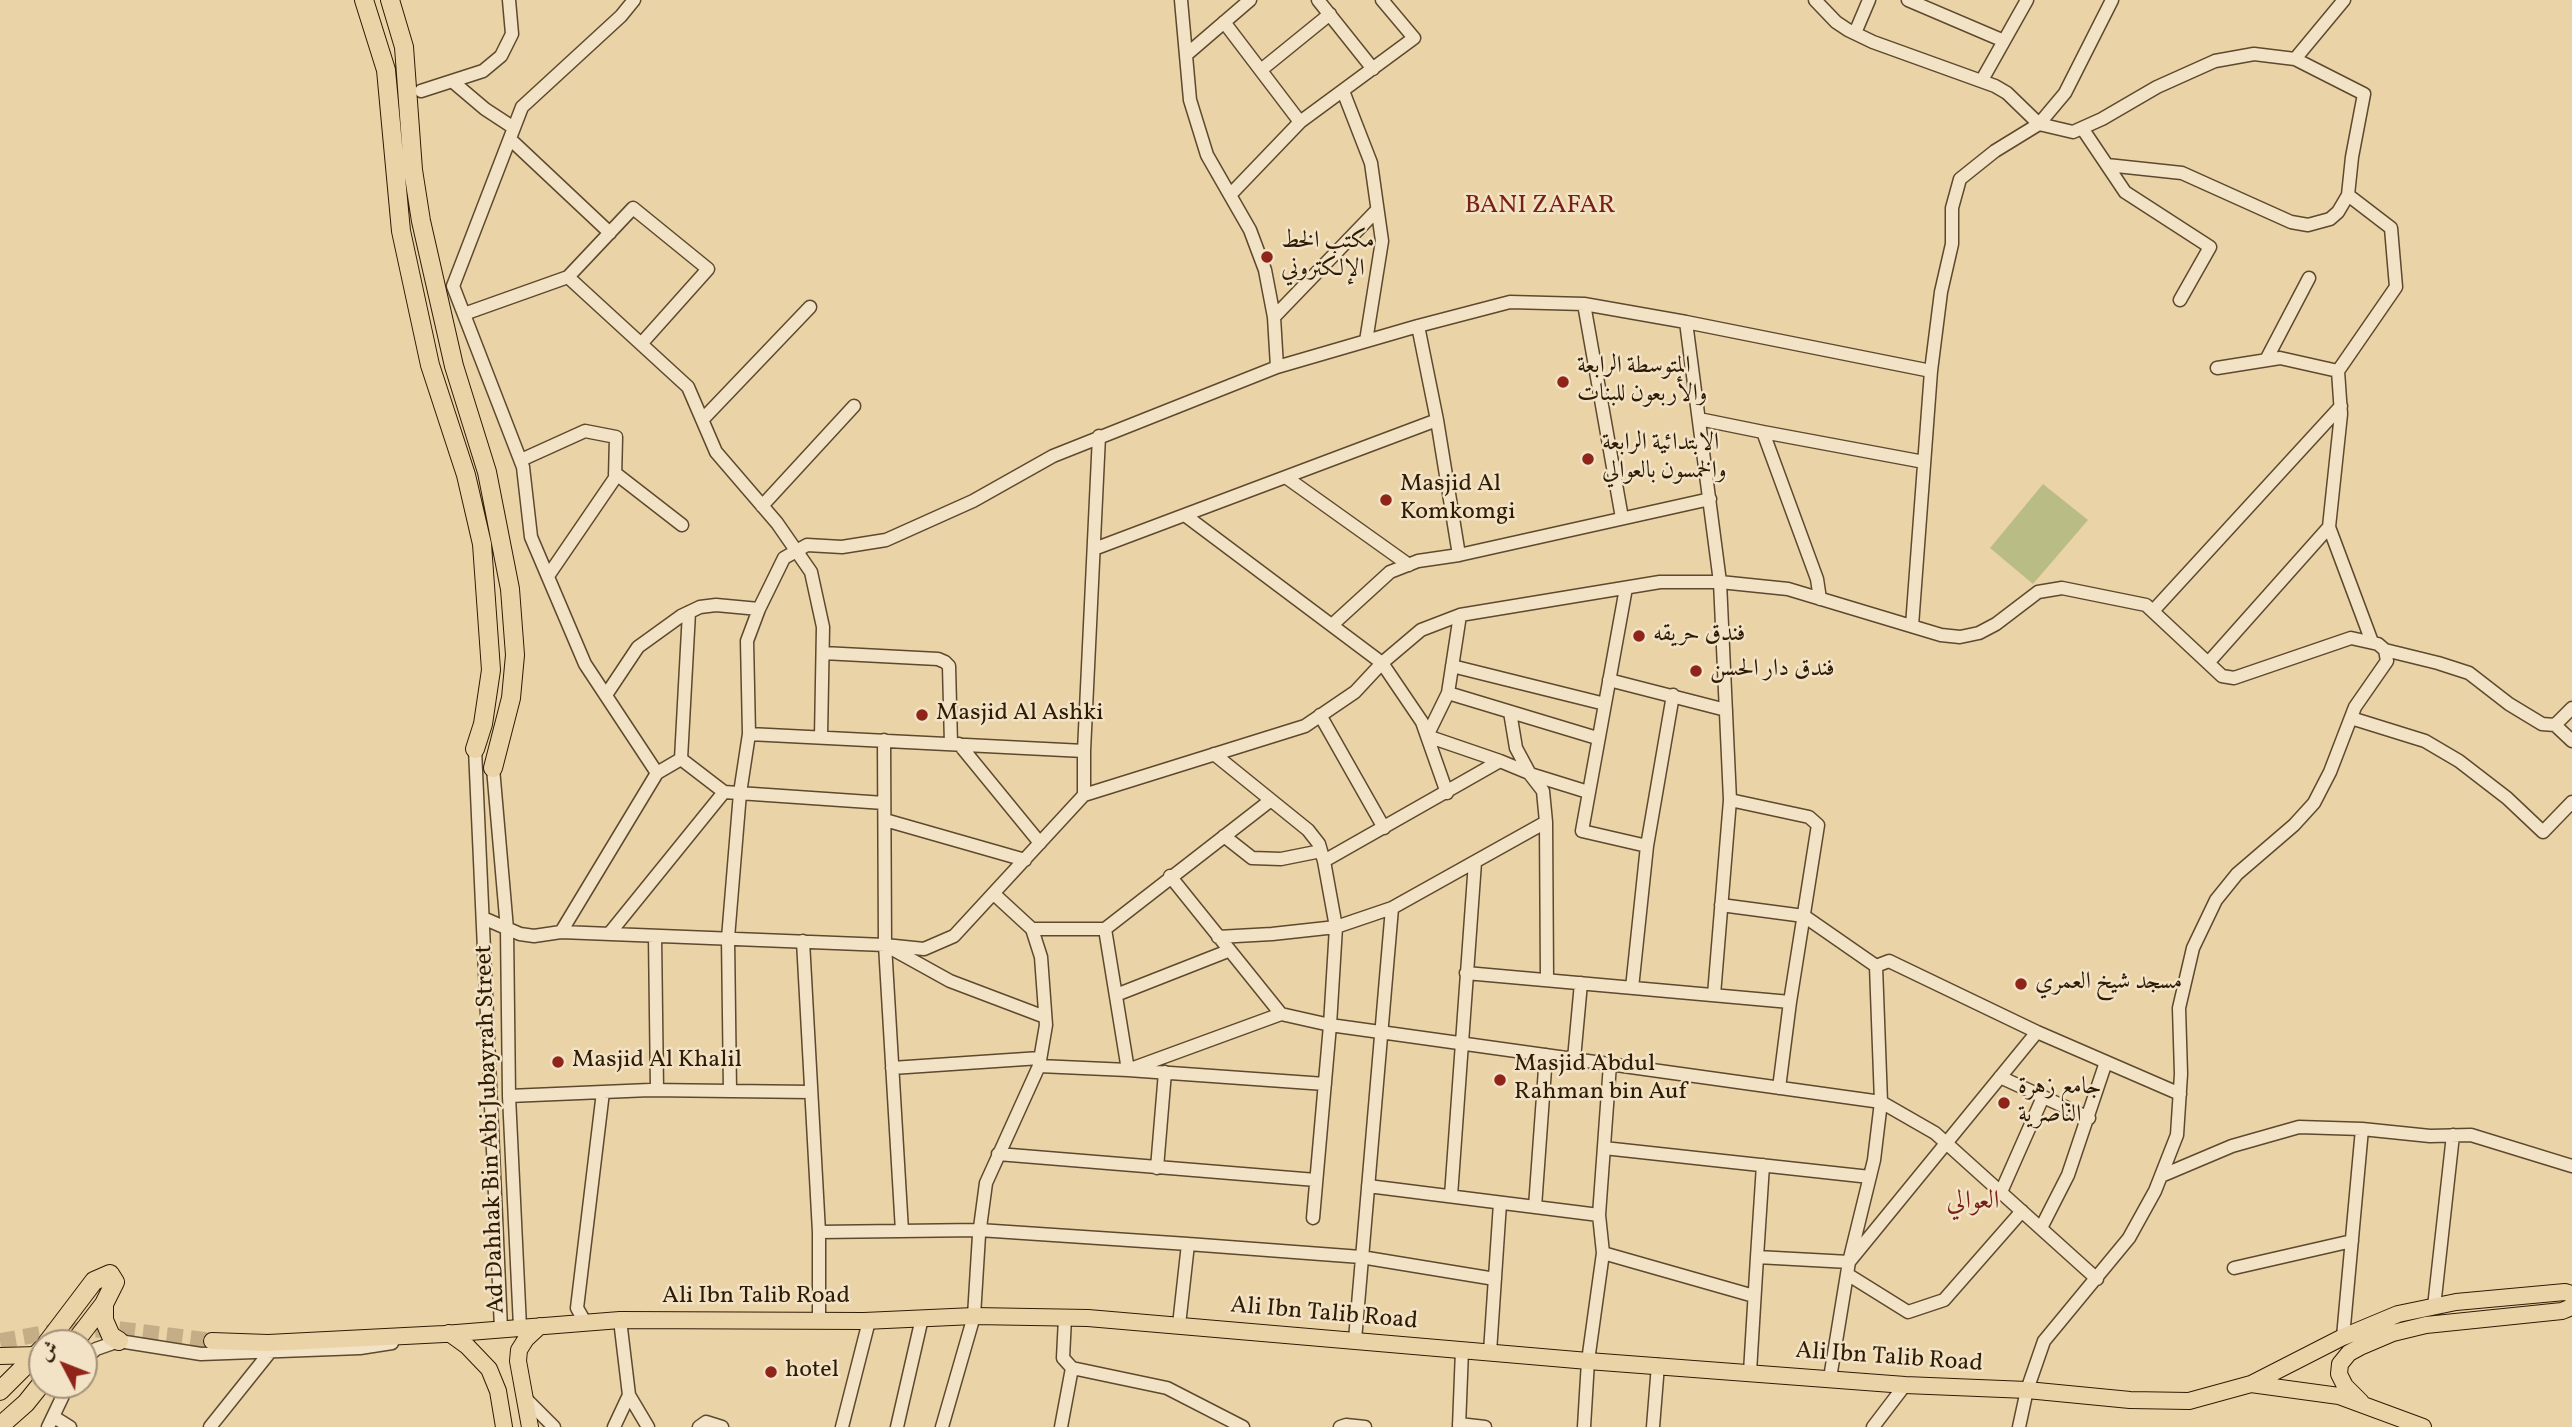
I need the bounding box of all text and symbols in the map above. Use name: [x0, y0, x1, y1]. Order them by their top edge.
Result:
district label: BANI ZAFAR: [1456, 191, 1624, 223]
place label: مكتب الخط الإلكتروني: [1281, 229, 1375, 285]
marker: مكتب الخط الإلكتروني: [1259, 249, 1275, 265]
place label: المتوسطة الرابعة والأربعون للبنات: [1577, 354, 1707, 410]
marker: المتوسطة الرابعة والأربعون للبنات: [1555, 374, 1571, 390]
place label: الابتدائية الرابعة والخمسون بالعوالي: [1602, 431, 1727, 487]
marker: الابتدائية الرابعة والخمسون بالعوالي: [1580, 451, 1596, 467]
place label: Masjid Al Komkomgi: [1400, 472, 1516, 528]
marker: Masjid Al Komkomgi: [1378, 492, 1394, 508]
place label: فندق حريقه: [1653, 622, 1745, 650]
marker: فندق حريقه: [1631, 628, 1647, 644]
place label: فندق دار الحسن: [1710, 657, 1835, 685]
marker: فندق دار الحسن: [1688, 663, 1704, 679]
place label: Masjid Al Ashki: [936, 701, 1104, 729]
marker: Masjid Al Ashki: [914, 707, 930, 723]
street label: Ad Dahhak Bin Abi Jubayrah Street: [471, 944, 513, 1314]
place label: مسجد شيخ العمري: [2035, 970, 2182, 998]
marker: مسجد شيخ العمري: [2013, 976, 2029, 992]
place label: Masjid Al Khalil: [572, 1048, 742, 1076]
place label: Masjid Abdul Rahman bin Auf: [1514, 1052, 1687, 1108]
marker: Masjid Al Khalil: [550, 1054, 566, 1070]
marker: Masjid Abdul Rahman bin Auf: [1492, 1072, 1508, 1088]
place label: جامع زهرة الناصرية: [2018, 1075, 2102, 1131]
marker: جامع زهرة الناصرية: [1996, 1095, 2012, 1111]
district label: العوالي: [1947, 1187, 1999, 1219]
street label: Ali Ibn Talib Road: [662, 1284, 850, 1312]
street label: Ali Ibn Talib Road: [1229, 1292, 1419, 1338]
north arrow: [28, 1329, 98, 1399]
text: ش: [33, 1336, 65, 1367]
street label: Ali Ibn Talib Road: [1794, 1338, 1984, 1380]
place label: hotel: [785, 1358, 839, 1386]
marker: hotel: [763, 1364, 779, 1380]

